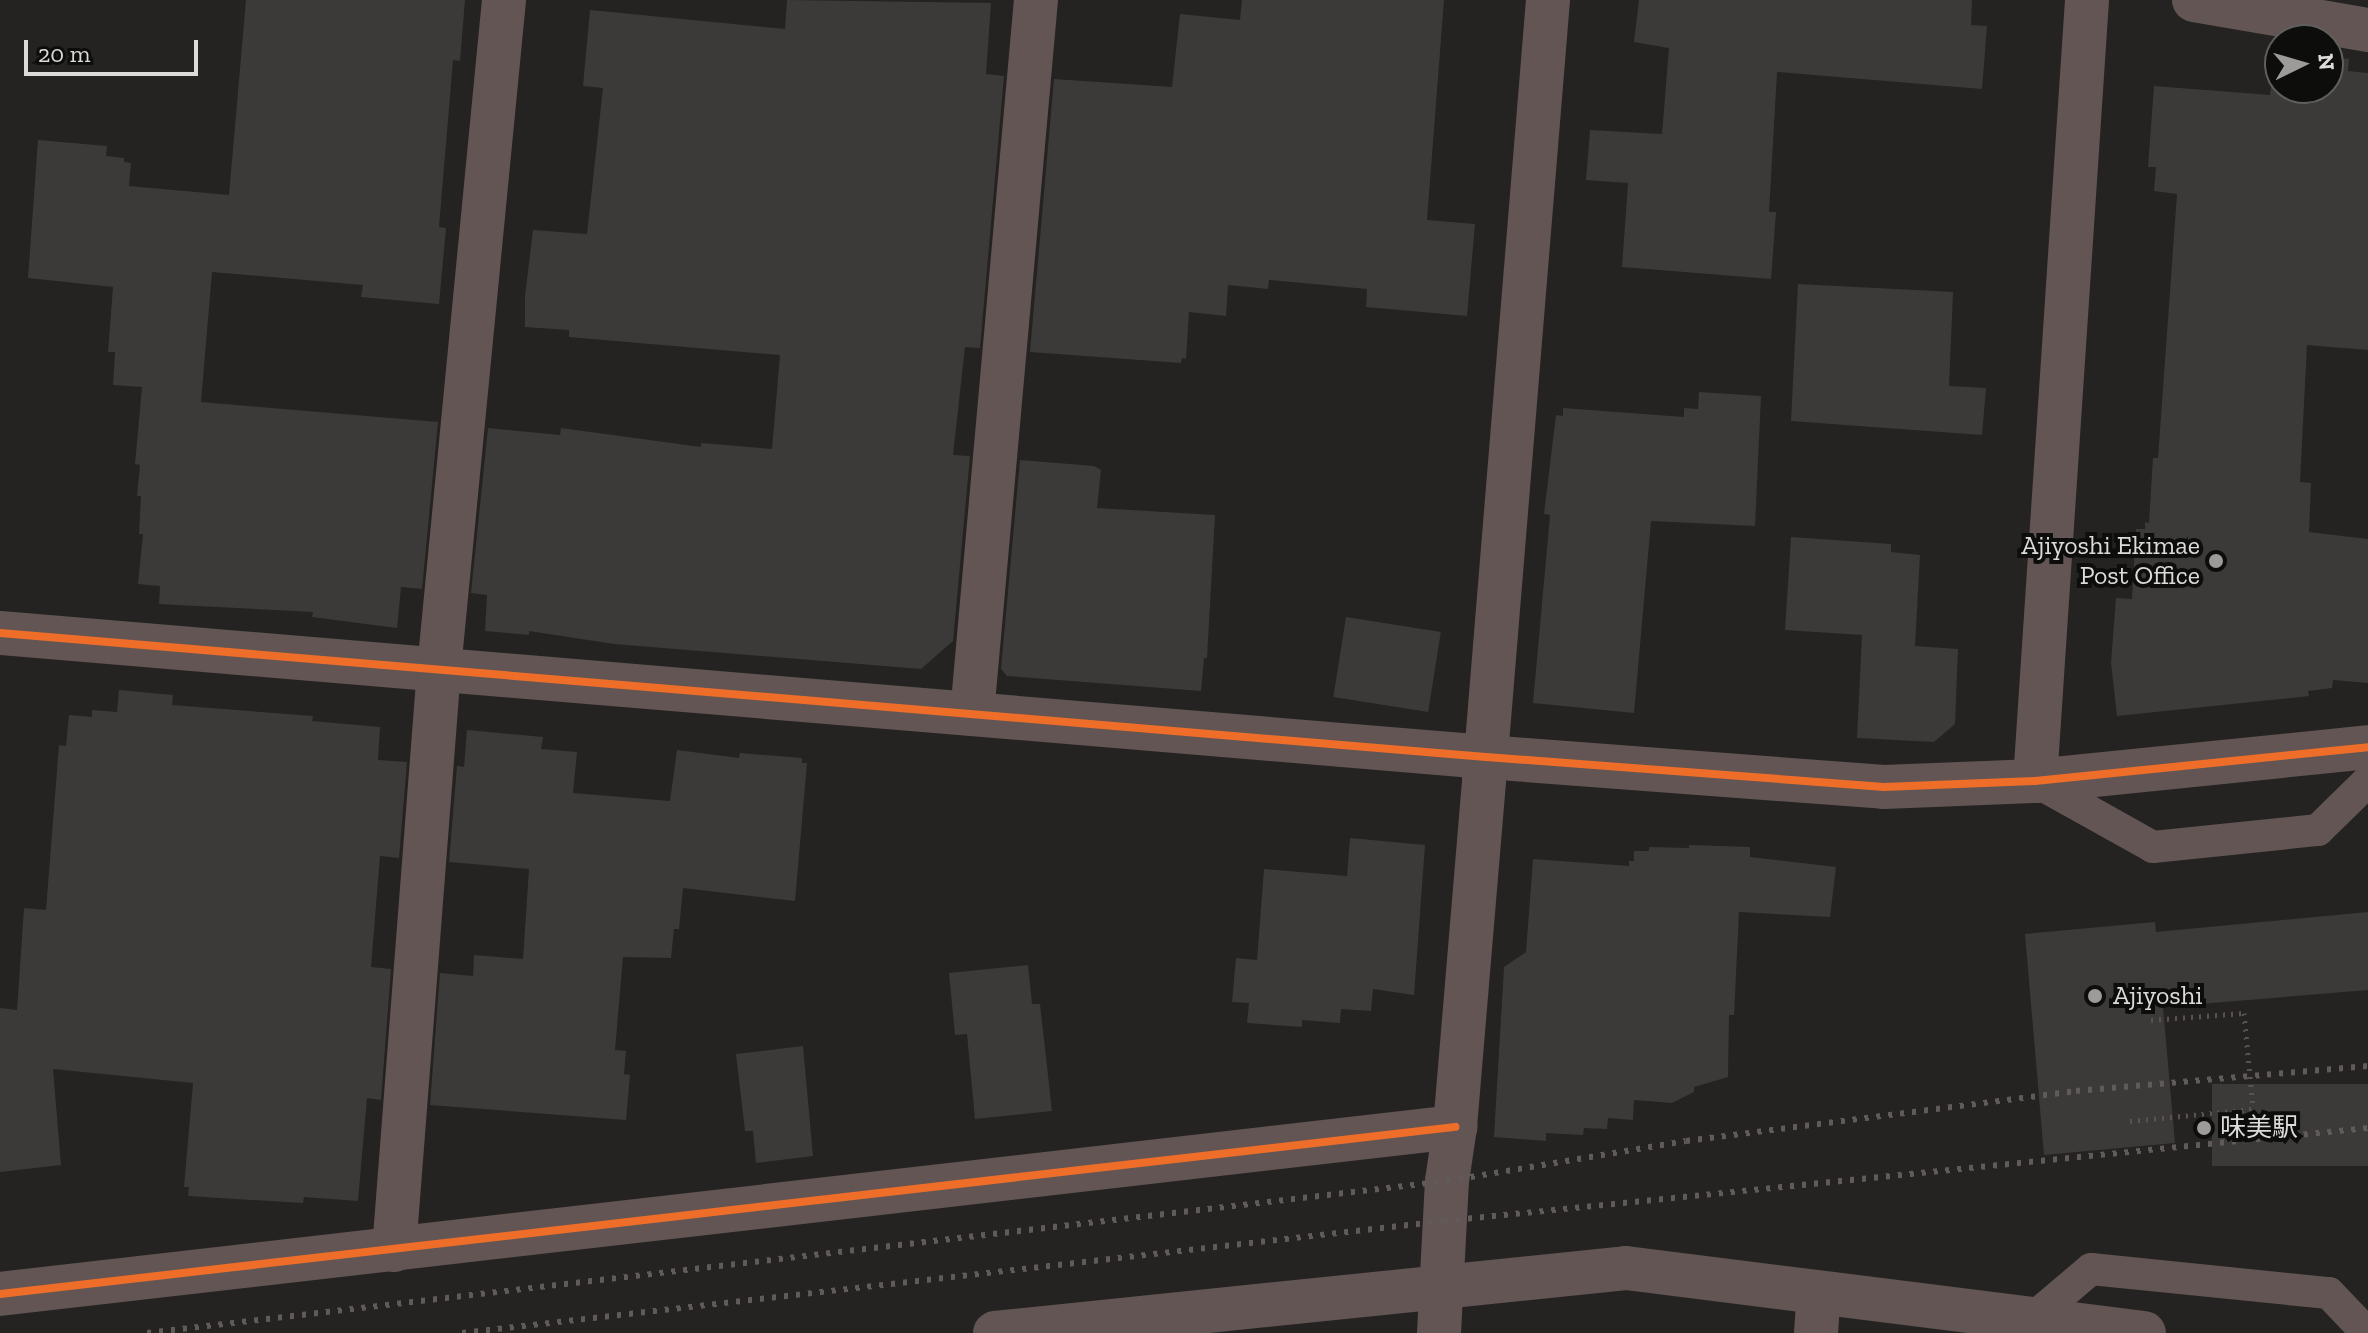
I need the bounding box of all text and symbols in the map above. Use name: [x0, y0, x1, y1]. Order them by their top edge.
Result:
scale bar: [28, 24, 202, 74]
north arrow: [2264, 24, 2344, 104]
text: 20 m: [38, 39, 90, 68]
text: N: [2312, 53, 2341, 72]
place label: Ajiyoshi Ekimae Post Office: [2021, 530, 2200, 592]
marker: Ajiyoshi Ekimae Post Office: [2207, 552, 2225, 570]
place label: Ajiyoshi: [2113, 980, 2203, 1012]
marker: Ajiyoshi: [2084, 985, 2106, 1007]
place label: 味美駅: [2220, 1112, 2298, 1144]
marker: 味美駅: [2195, 1119, 2213, 1137]

